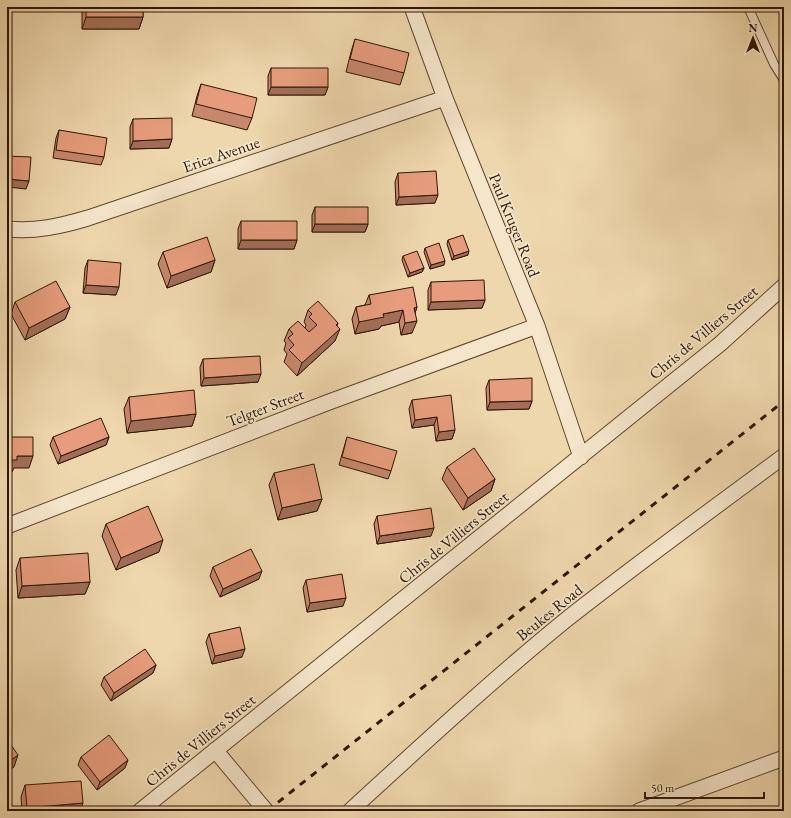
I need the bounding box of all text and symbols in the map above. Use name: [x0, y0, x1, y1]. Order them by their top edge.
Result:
north arrow: [733, 18, 773, 58]
text: N: [749, 21, 758, 35]
street label: Erica Avenue: [180, 132, 262, 177]
street label: Paul Kruger Road: [484, 170, 545, 281]
street label: Chris de Villiers Street: [645, 281, 762, 384]
street label: Telgter Street: [224, 383, 307, 432]
street label: Chris de Villiers Street: [394, 486, 513, 588]
street label: Beukes Road: [512, 579, 588, 646]
street label: Chris de Villiers Street: [141, 689, 260, 791]
scale bar: [645, 774, 764, 800]
text: 50 m: [651, 780, 675, 796]

